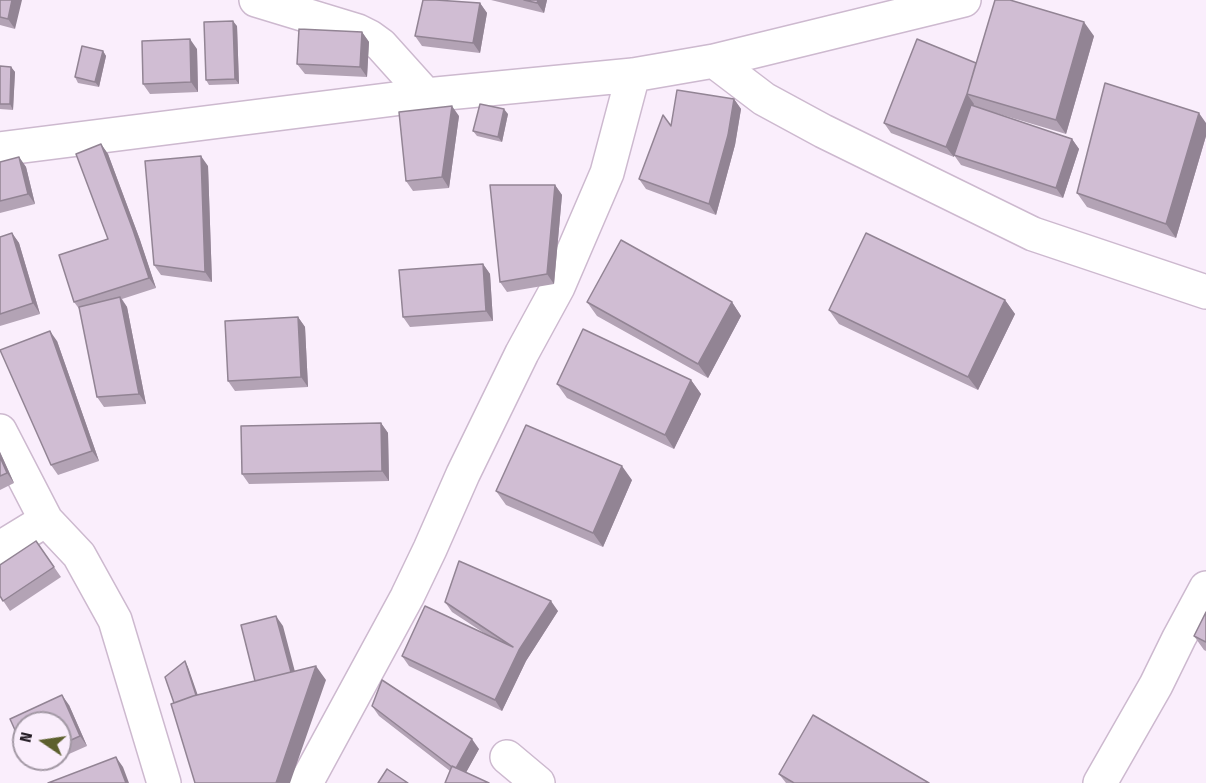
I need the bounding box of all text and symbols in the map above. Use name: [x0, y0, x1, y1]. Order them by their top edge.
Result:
north arrow: [12, 711, 72, 771]
text: N: [16, 730, 36, 744]

